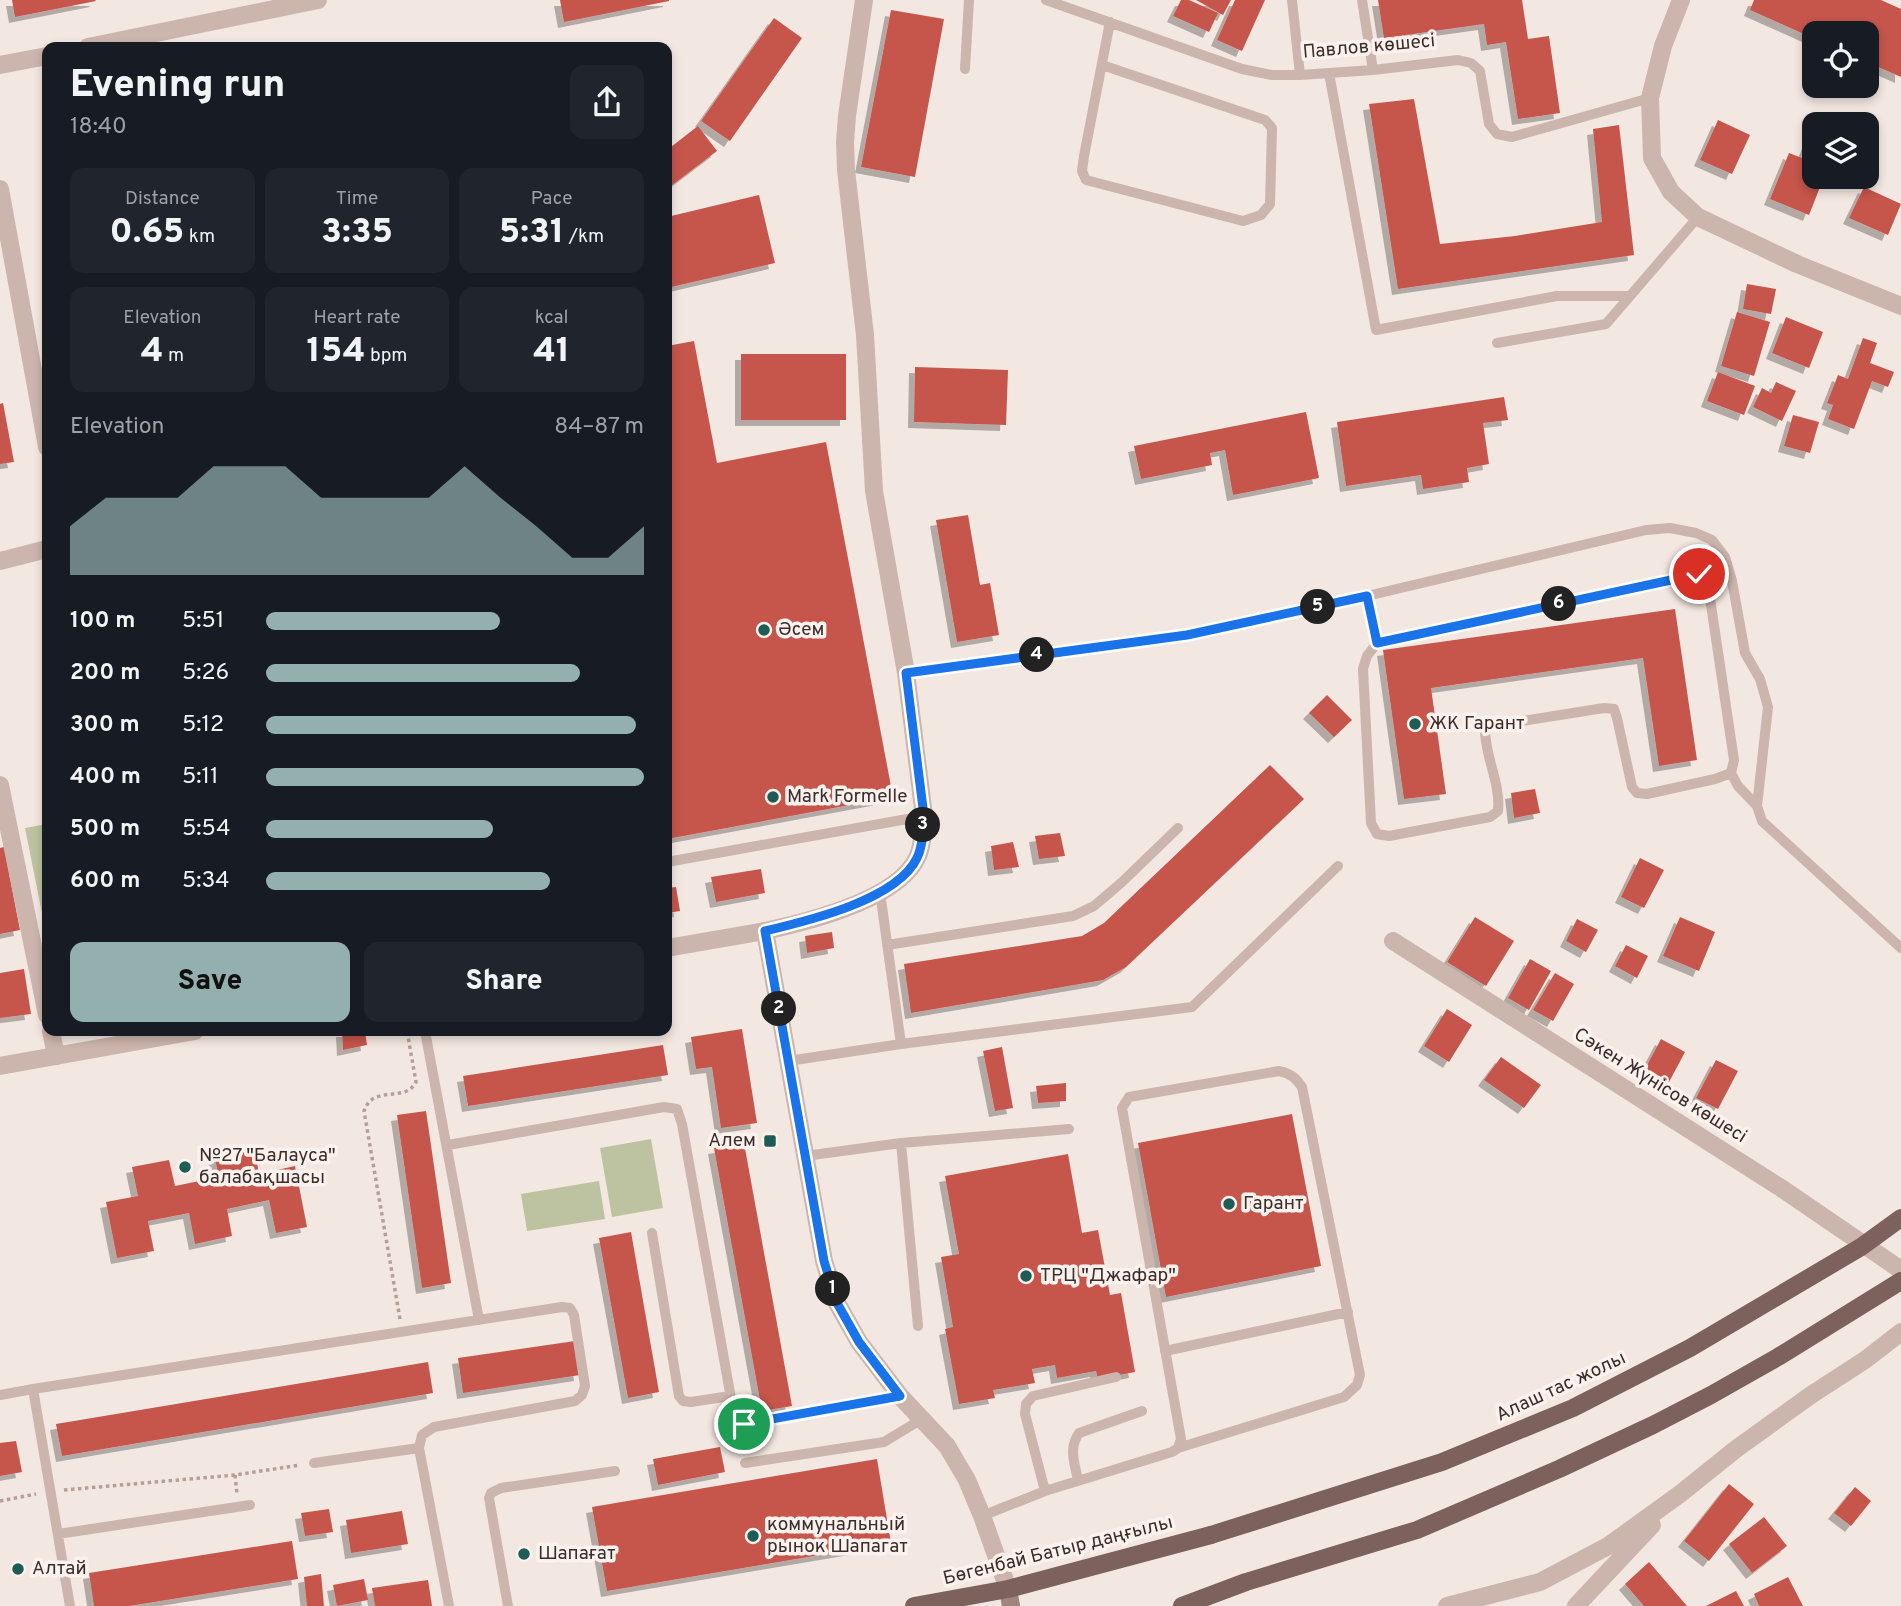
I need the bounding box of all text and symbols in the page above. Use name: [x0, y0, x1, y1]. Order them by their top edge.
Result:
map controls: [1802, 21, 1879, 189]
button: locate: [1802, 21, 1879, 98]
street label: Павлов көшесі: [1302, 29, 1436, 65]
text: Evening run: [70, 62, 285, 111]
button: share: [570, 65, 644, 139]
button: layers: [1802, 112, 1879, 189]
text: 18:40: [70, 113, 127, 142]
text: Distance: [125, 187, 200, 211]
text: Time: [336, 187, 378, 211]
text: Pace: [531, 187, 573, 211]
text: 0.65: [109, 211, 184, 255]
text: 3:35: [321, 211, 393, 255]
text: 5:31: [499, 211, 564, 255]
text: km: [184, 225, 215, 249]
text: /km: [564, 225, 604, 249]
text: Elevation: [123, 306, 201, 330]
text: Heart rate: [314, 306, 400, 330]
text: kcal: [535, 306, 569, 330]
text: 4: [141, 330, 163, 374]
text: 154: [307, 330, 366, 374]
text: 41: [533, 330, 570, 374]
text: m: [163, 344, 184, 368]
text: bpm: [366, 344, 407, 368]
text: Elevation: [70, 413, 165, 442]
text: 84–87 m: [554, 413, 644, 442]
pin: [1669, 544, 1729, 604]
icon: check: [1680, 555, 1718, 593]
pin: 6: [1542, 586, 1576, 622]
pin: 5: [1300, 590, 1336, 624]
text: 6: [1553, 591, 1564, 615]
text: 5: [1312, 594, 1323, 618]
text: 100 m: [70, 607, 135, 636]
text: 5:51: [182, 607, 224, 636]
place label: Әсем: [778, 618, 824, 642]
marker: Әсем: [756, 622, 772, 638]
pin: 4: [1020, 638, 1054, 672]
text: 4: [1030, 642, 1043, 666]
text: 200 m: [70, 659, 140, 688]
text: 5:26: [182, 659, 229, 688]
text: 300 m: [70, 711, 140, 740]
text: 5:12: [182, 711, 224, 740]
place label: ЖК Гарант: [1429, 712, 1525, 736]
marker: ЖК Гарант: [1407, 716, 1423, 732]
text: 400 m: [70, 763, 141, 792]
text: 5:11: [182, 763, 219, 792]
place label: Mark Formelle: [787, 785, 908, 809]
marker: Mark Formelle: [765, 789, 781, 805]
pin: 3: [906, 808, 940, 842]
text: 3: [917, 812, 928, 836]
text: 500 m: [70, 815, 140, 844]
text: 5:54: [182, 815, 230, 844]
text: 600 m: [70, 867, 140, 896]
text: 5:34: [182, 867, 230, 896]
button: Save: [70, 942, 350, 1022]
button: Share: [364, 942, 644, 1022]
pin: 2: [762, 992, 796, 1026]
text: 2: [773, 996, 784, 1020]
street label: Сәкен Жүнісов көшесі: [1569, 1023, 1751, 1149]
place label: Алем: [708, 1129, 756, 1153]
marker: Алем: [762, 1133, 778, 1149]
place label: №27 "Балауса" балабақшасы: [199, 1144, 336, 1190]
marker: №27 "Балауса" балабақшасы: [177, 1159, 193, 1175]
place label: Гарант: [1243, 1192, 1304, 1216]
marker: Гарант: [1221, 1196, 1237, 1212]
place label: ТРЦ "Джафар": [1040, 1264, 1176, 1288]
marker: ТРЦ "Джафар": [1018, 1268, 1034, 1284]
pin: 1: [816, 1272, 850, 1306]
text: 1: [829, 1276, 836, 1300]
street label: Алаш тас жолы: [1492, 1346, 1630, 1428]
pin: [714, 1394, 774, 1454]
icon: arrive: [725, 1405, 763, 1443]
street label: Бөгенбай Батыр даңғылы: [941, 1511, 1175, 1591]
place label: коммунальный рынок Шапагат: [767, 1513, 908, 1559]
marker: коммунальный рынок Шапагат: [745, 1528, 761, 1544]
place label: Шапағат: [538, 1542, 616, 1566]
marker: Шапағат: [516, 1546, 532, 1562]
place label: Алтай: [32, 1557, 87, 1581]
marker: Алтай: [10, 1561, 26, 1577]

